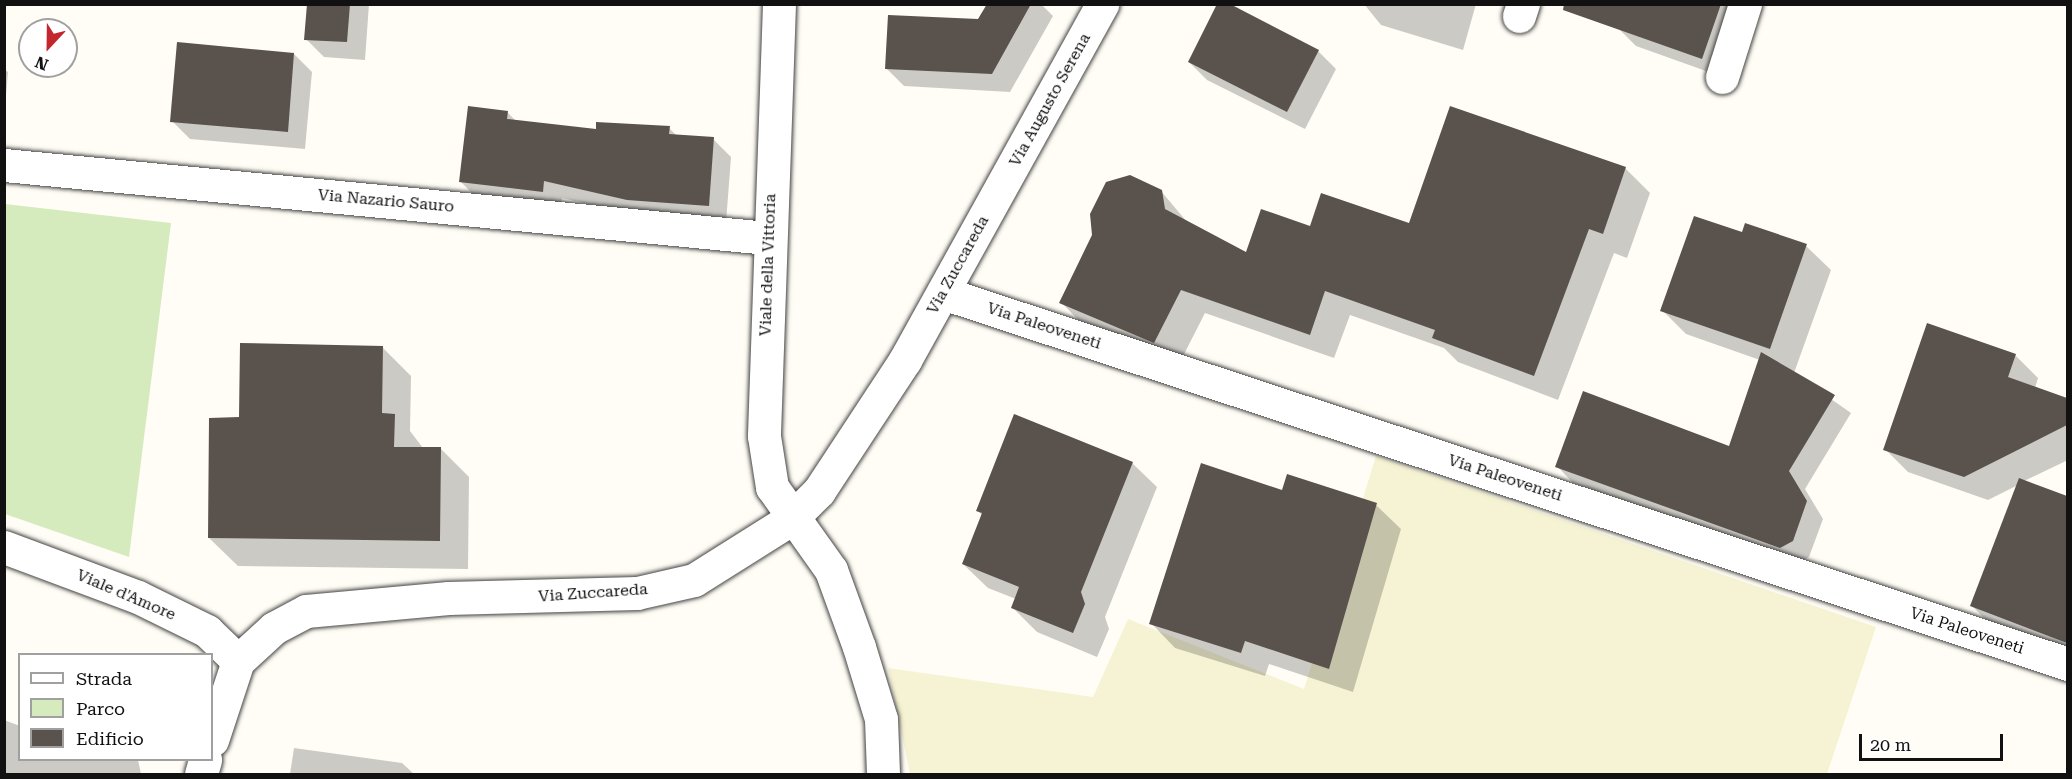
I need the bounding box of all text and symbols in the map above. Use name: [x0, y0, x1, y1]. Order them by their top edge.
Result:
north arrow: [18, 18, 78, 78]
street label: Via Augusto Serena: [1005, 30, 1095, 170]
text: N: [33, 52, 51, 74]
street label: Via Nazario Sauro: [317, 185, 455, 217]
street label: Viale della Vittoria: [756, 193, 780, 337]
street label: Via Zuccareda: [923, 212, 993, 318]
street label: Via Paleoveneti: [985, 299, 1103, 353]
street label: Via Paleoveneti: [1446, 451, 1564, 505]
street label: Viale d'Amore: [74, 566, 178, 624]
street label: Via Zuccareda: [538, 580, 648, 606]
street label: Via Paleoveneti: [1908, 604, 2026, 658]
legend: [18, 653, 213, 761]
text: Strada: [76, 668, 132, 689]
text: Parco: [76, 698, 125, 719]
scale bar: [1862, 722, 2006, 760]
text: Edificio: [76, 728, 144, 749]
text: 20 m: [1870, 734, 1911, 755]

